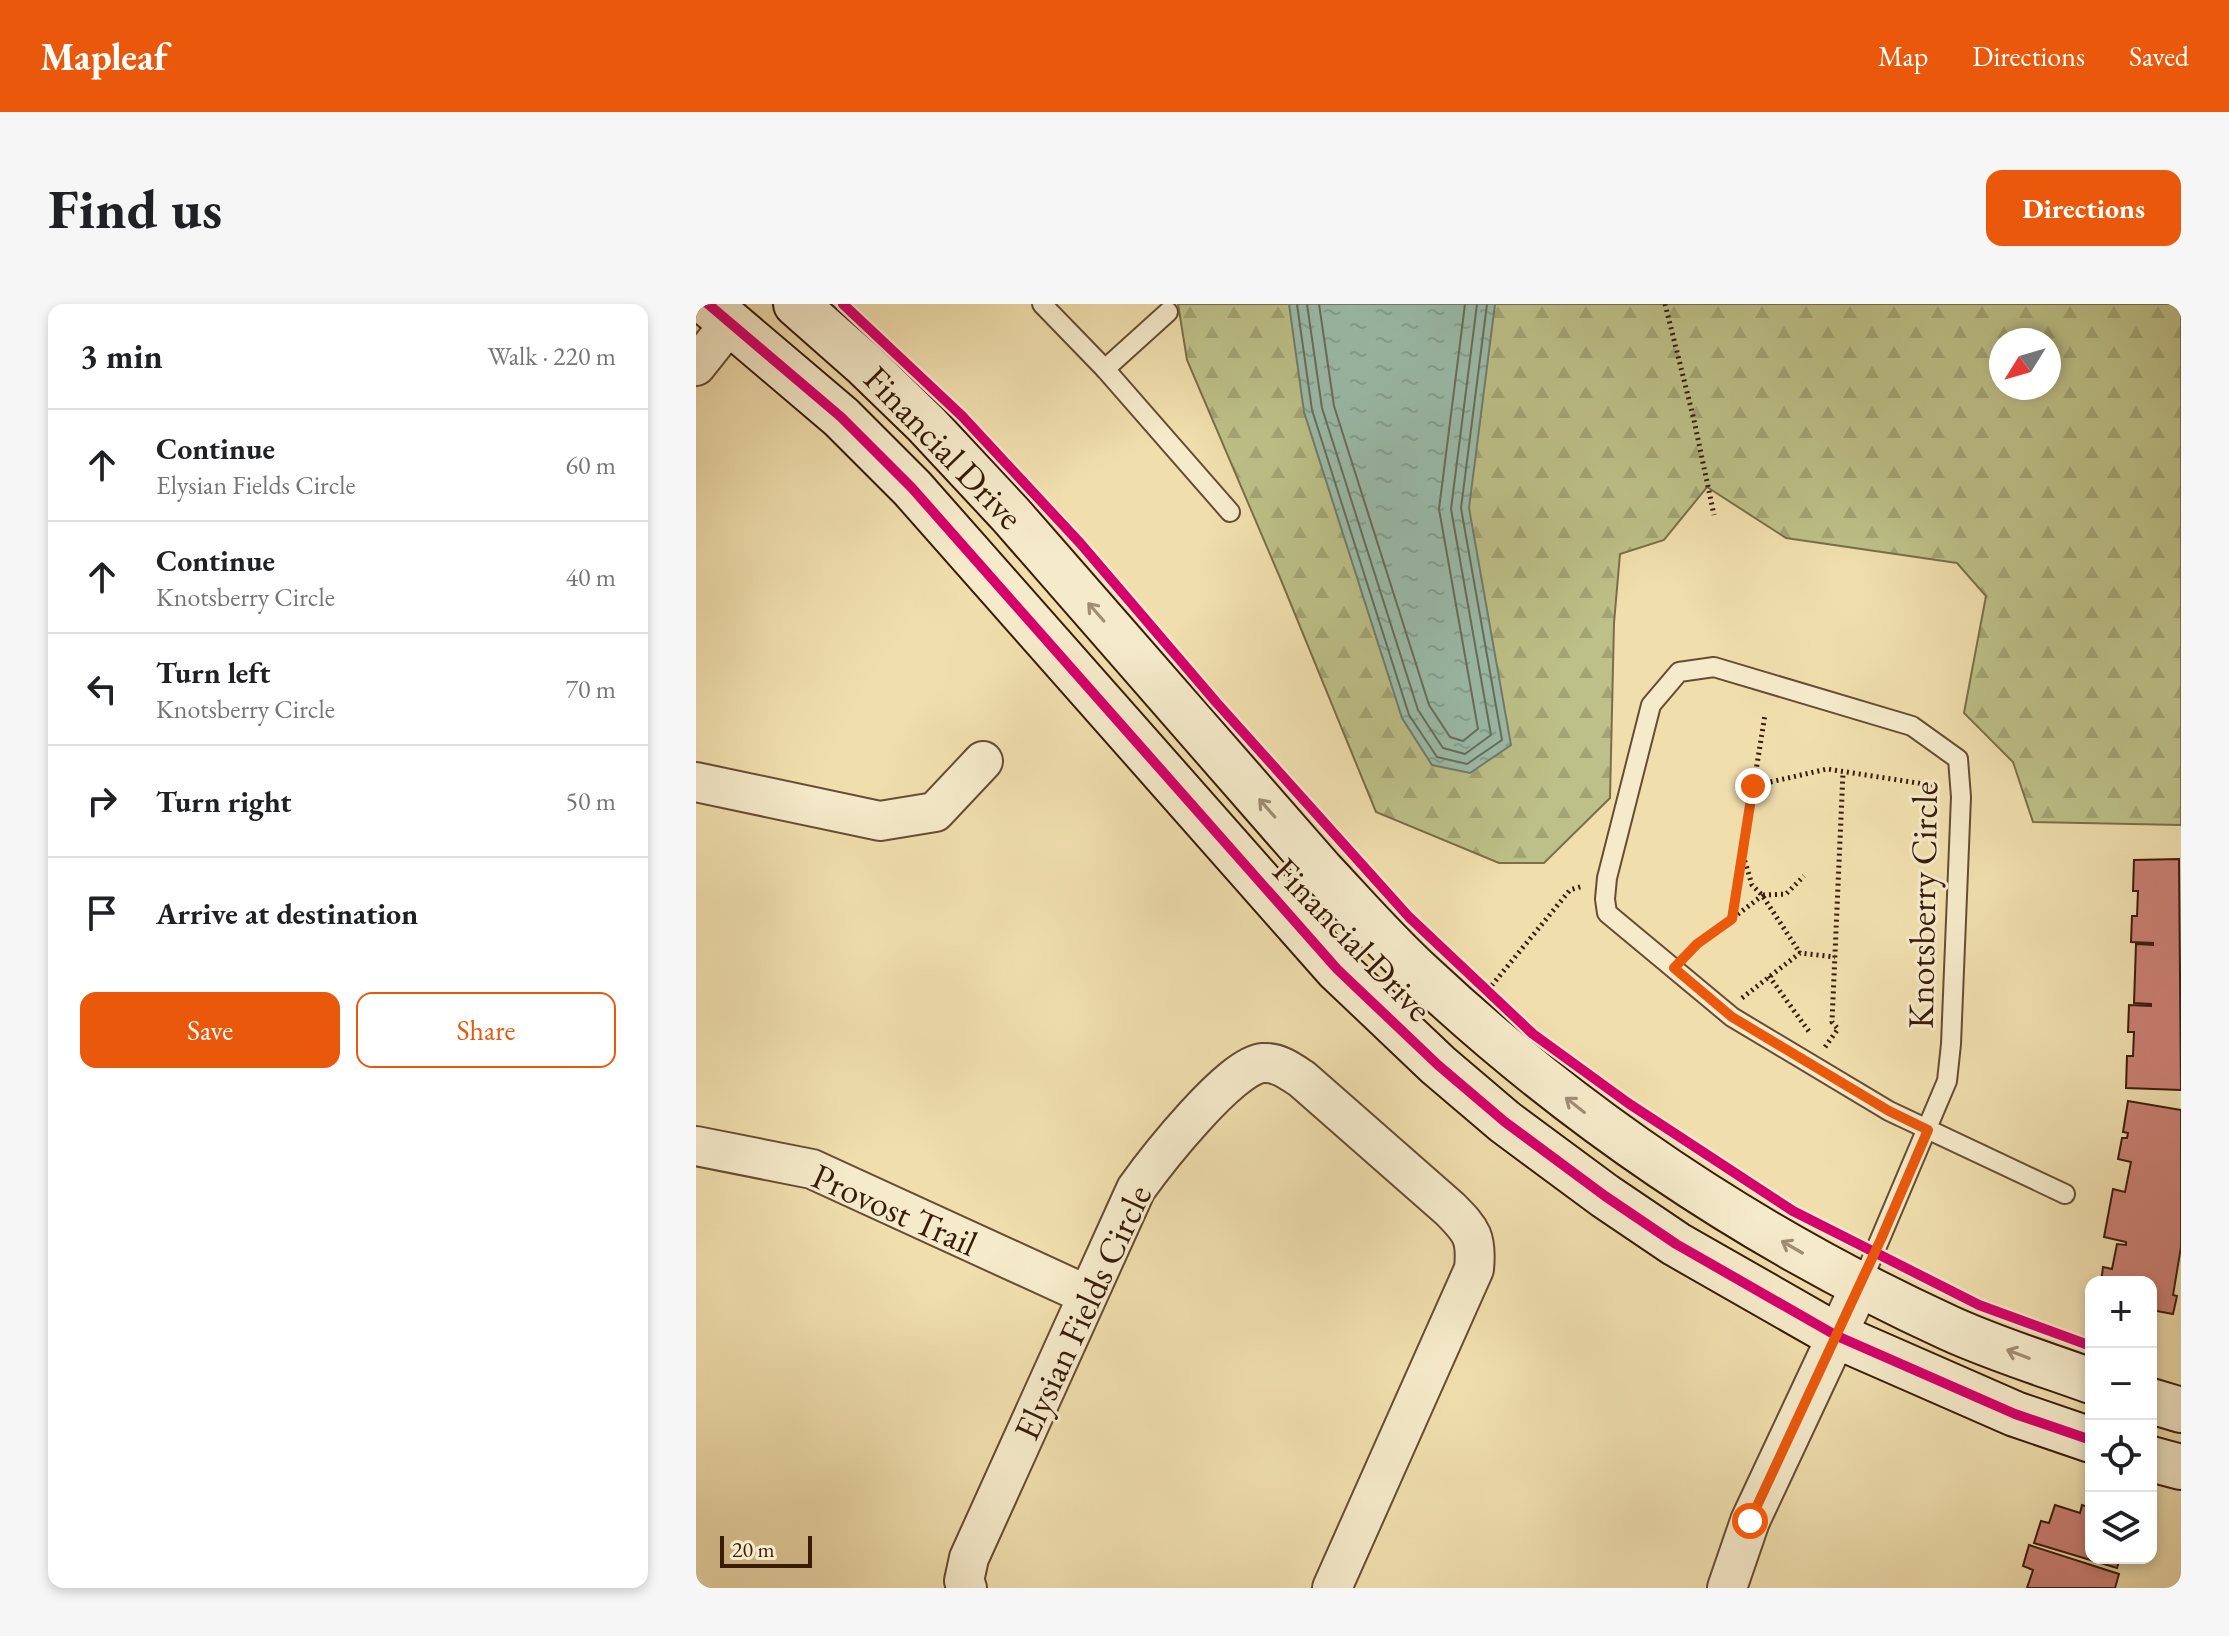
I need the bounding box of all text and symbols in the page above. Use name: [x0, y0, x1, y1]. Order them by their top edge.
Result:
text: Mapleaf: [40, 32, 167, 81]
text: Map: [1878, 38, 1928, 74]
text: Directions: [1972, 38, 2085, 74]
text: Saved: [2129, 38, 2189, 74]
button: Directions: [1986, 170, 2181, 246]
text: Find us: [48, 172, 222, 245]
north arrow: [1989, 328, 2061, 400]
text: 3 min: [80, 334, 163, 378]
text: Walk · 220 m: [488, 339, 616, 373]
street label: Financial Drive: [854, 355, 1034, 539]
text: Continue: [156, 429, 275, 468]
icon: ahead: [80, 443, 124, 487]
text: 60 m: [566, 448, 616, 482]
text: Elysian Fields Circle: [156, 468, 356, 502]
text: Continue: [156, 541, 275, 580]
icon: ahead: [80, 555, 124, 599]
text: 40 m: [566, 560, 616, 594]
text: Knotsberry Circle: [156, 580, 335, 614]
one-way arrow: [1087, 603, 1105, 623]
text: Turn left: [156, 653, 270, 692]
icon: left: [80, 667, 124, 711]
text: 70 m: [566, 672, 616, 706]
text: Knotsberry Circle: [156, 692, 335, 726]
route end: [1735, 768, 1771, 804]
icon: right: [80, 779, 124, 823]
street label: Knotsberry Circle: [1897, 781, 1948, 1029]
text: Turn right: [156, 782, 292, 821]
text: 50 m: [566, 784, 616, 818]
one-way arrow: [1258, 799, 1276, 819]
street label: Financial Drive: [1263, 847, 1443, 1031]
icon: arrive: [80, 891, 124, 935]
text: Arrive at destination: [156, 894, 418, 933]
button: Save: [80, 992, 340, 1068]
button: Share: [356, 992, 616, 1068]
one-way arrow: [1565, 1096, 1586, 1113]
street label: Provost Trail: [805, 1152, 985, 1267]
street label: Elysian Fields Circle: [1003, 1177, 1162, 1447]
one-way arrow: [1780, 1239, 1804, 1255]
map controls: [2085, 1276, 2157, 1564]
button: +: [2085, 1276, 2157, 1348]
one-way arrow: [2006, 1346, 2031, 1360]
button: −: [2085, 1348, 2157, 1420]
button: locate: [2085, 1420, 2157, 1492]
button: layers: [2085, 1492, 2157, 1564]
route start: [1732, 1503, 1768, 1539]
scale bar: [720, 1532, 812, 1568]
text: 20 m: [732, 1535, 775, 1564]

